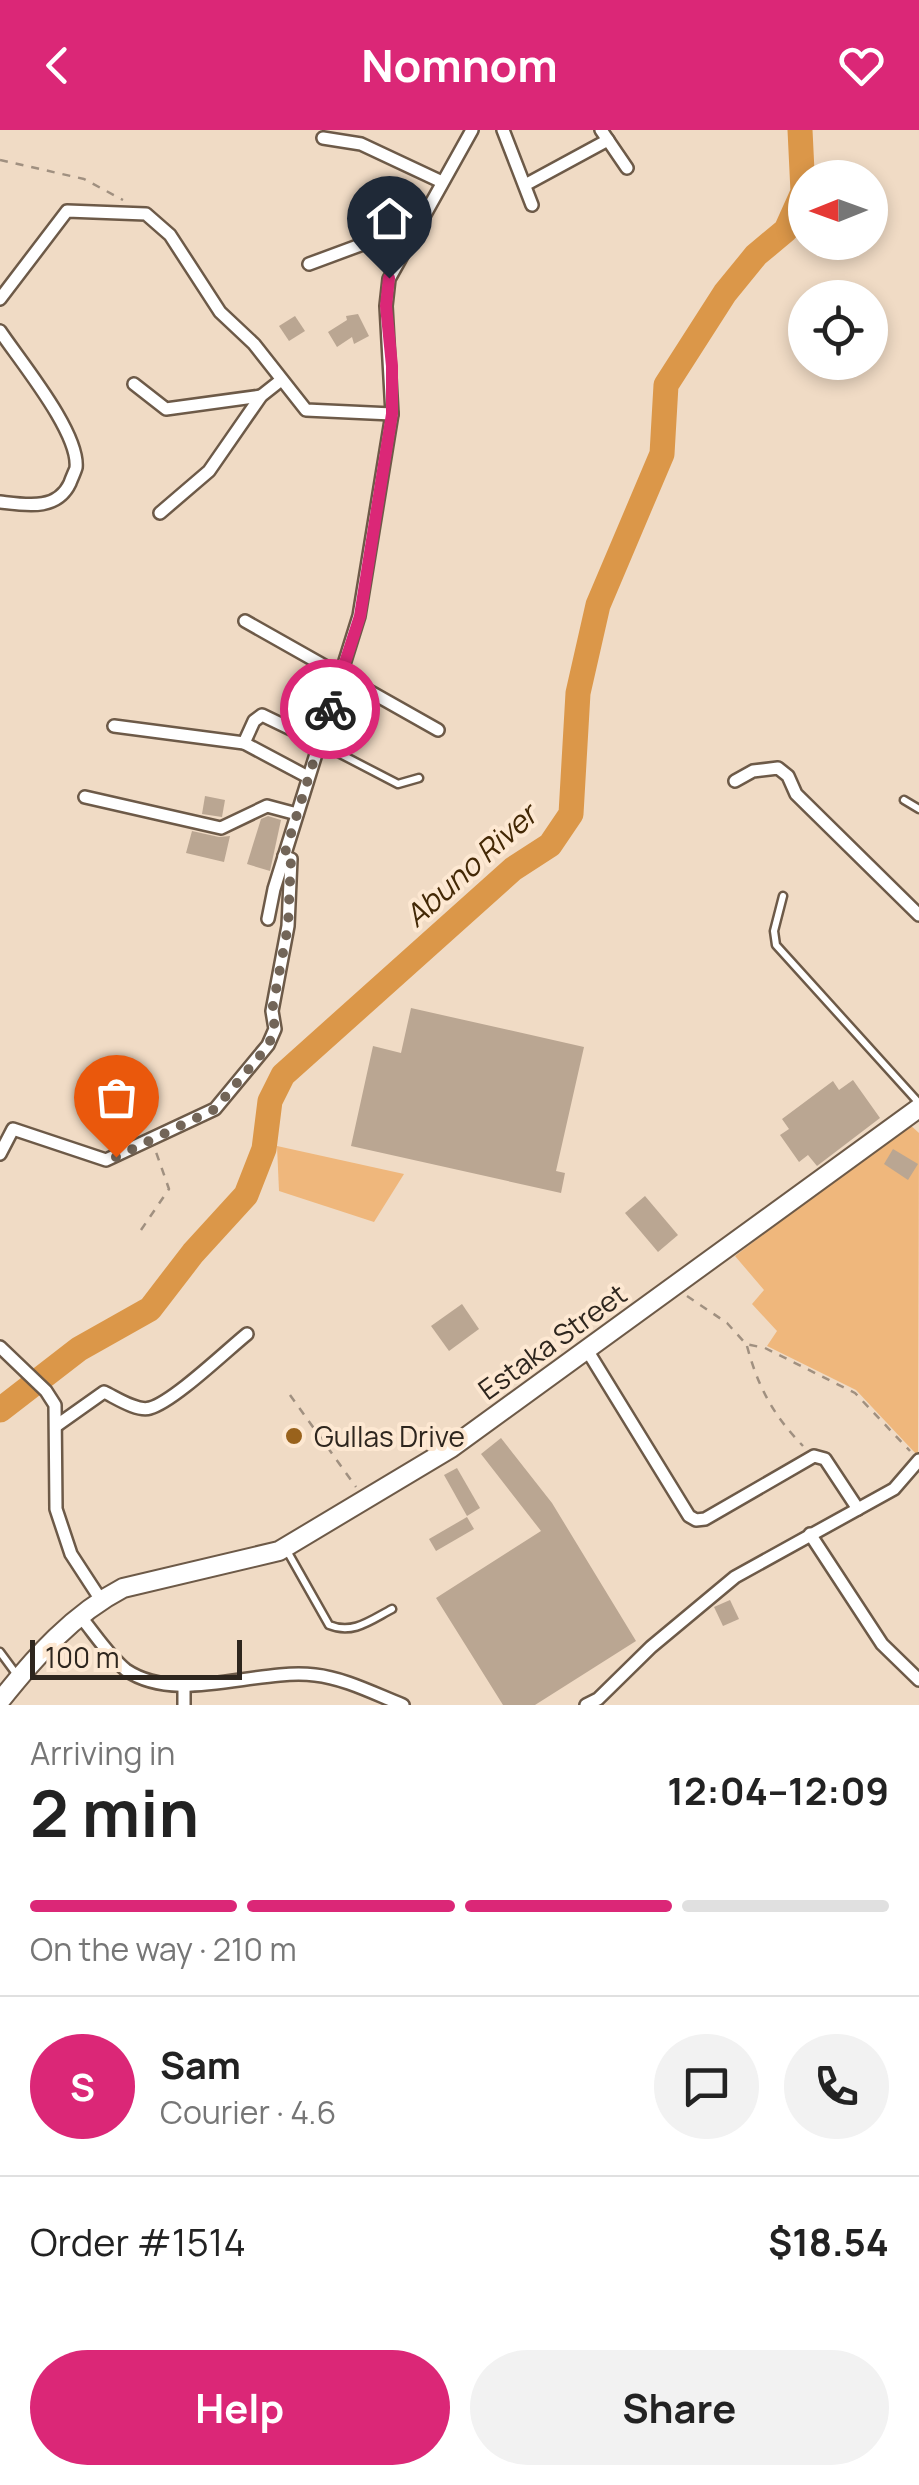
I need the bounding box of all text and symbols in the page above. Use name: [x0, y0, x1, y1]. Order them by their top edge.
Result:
text: Nomnom: [361, 34, 558, 96]
icon: back: [30, 38, 85, 93]
icon: heart: [834, 38, 889, 93]
north arrow: [788, 160, 888, 260]
map controls: [788, 160, 888, 380]
pin: [347, 176, 432, 279]
icon: home: [362, 191, 417, 246]
button: locate: [788, 280, 888, 380]
courier: [280, 659, 380, 759]
icon: bike: [303, 682, 358, 737]
water label: Abuno River: [395, 792, 548, 935]
pin: [74, 1055, 159, 1158]
icon: bag: [89, 1070, 144, 1125]
street label: Estaka Street: [470, 1274, 634, 1408]
place label: Gullas Drive: [314, 1417, 465, 1455]
marker: Gullas Drive: [283, 1425, 305, 1447]
scale bar: [30, 1635, 242, 1680]
text: 100 m: [45, 1638, 119, 1676]
text: Arriving in: [30, 1731, 175, 1775]
text: 12:04–12:09: [667, 1764, 889, 1816]
text: 2 min: [30, 1768, 199, 1857]
text: On the way · 210 m: [30, 1927, 297, 1971]
button: chat: [654, 2034, 759, 2139]
button: phone: [784, 2034, 889, 2139]
text: Sam: [160, 2038, 241, 2090]
text: S: [70, 2060, 95, 2112]
text: Courier · 4.6: [160, 2090, 336, 2134]
text: Order #1514: [30, 2215, 246, 2267]
text: $18.54: [768, 2215, 889, 2267]
button: Help: [30, 2350, 450, 2465]
button: Share: [470, 2350, 889, 2465]

